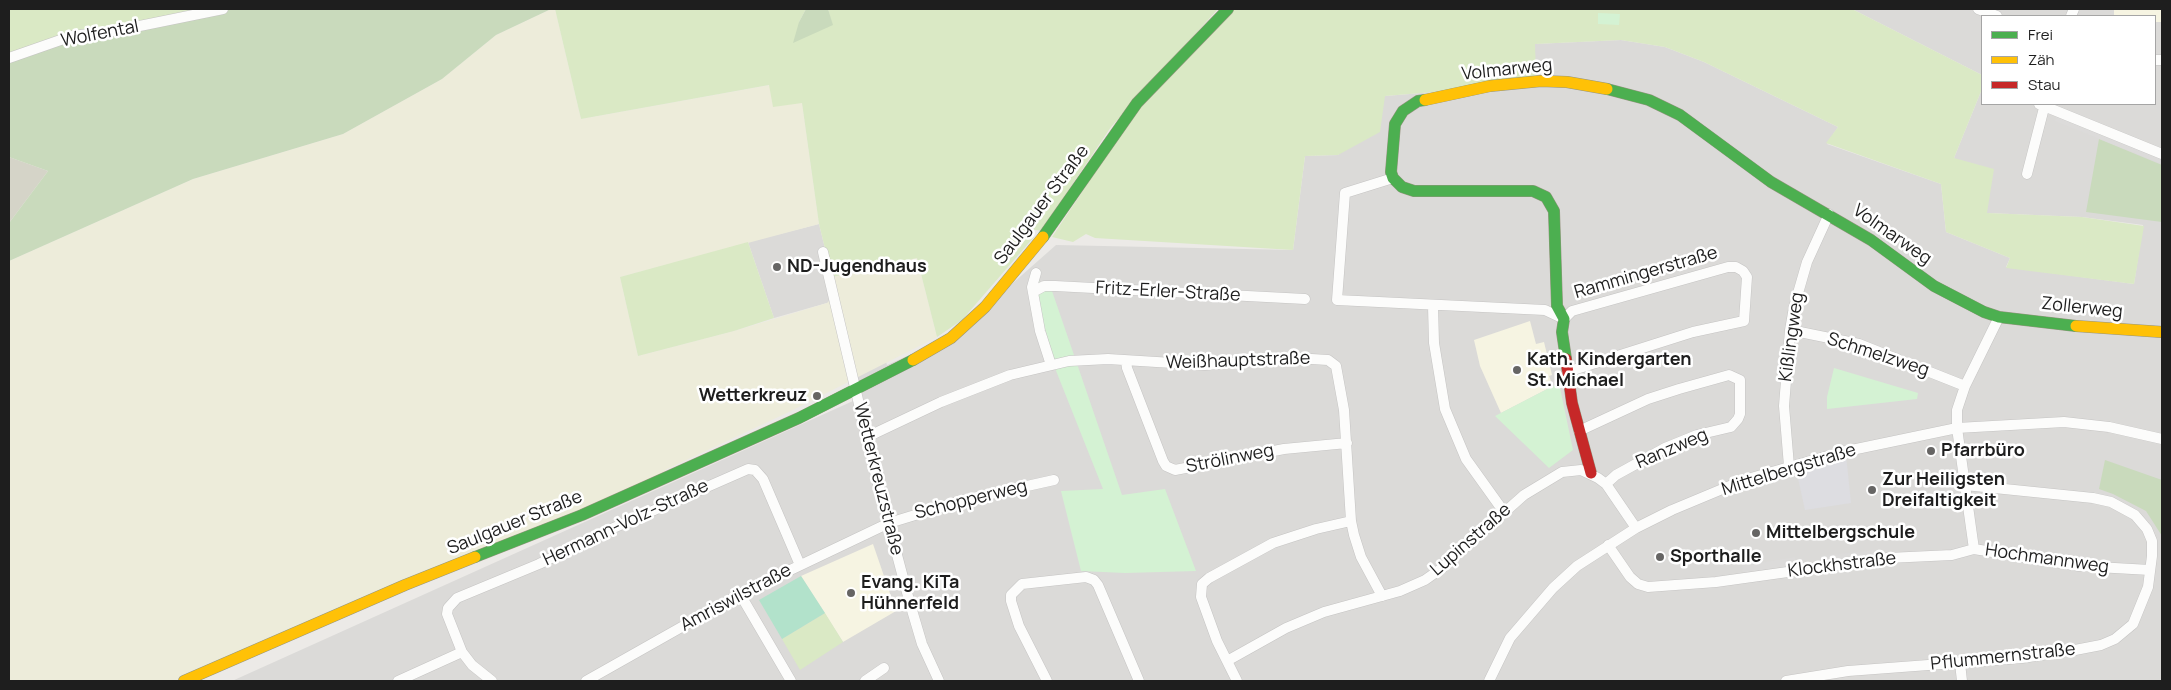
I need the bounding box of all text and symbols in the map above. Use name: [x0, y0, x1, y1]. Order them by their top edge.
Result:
legend: [1981, 15, 2156, 105]
street label: Wolfental: [59, 16, 141, 52]
text: Frei: [2028, 24, 2053, 45]
text: Zäh: [2028, 49, 2054, 70]
street label: Volmarweg: [1461, 55, 1553, 85]
text: Stau: [2028, 74, 2061, 95]
street label: Saulgauer Straße: [990, 141, 1094, 269]
street label: Volmarweg: [1849, 200, 1935, 270]
street label: Rammingerstraße: [1572, 242, 1720, 304]
place label: ND-Jugendhaus: [787, 256, 927, 278]
marker: ND-Jugendhaus: [771, 261, 783, 273]
street label: Fritz-Erler-Straße: [1095, 277, 1241, 307]
street label: Kißlingweg: [1775, 291, 1809, 383]
street label: Zollerweg: [2040, 293, 2124, 323]
street label: Schmelzweg: [1824, 328, 1932, 382]
street label: Weißhauptstraße: [1165, 348, 1311, 374]
place label: Kath. Kindergarten St. Michael: [1527, 349, 1691, 392]
marker: Kath. Kindergarten St. Michael: [1511, 364, 1523, 376]
place label: Wetterkreuz: [699, 385, 807, 407]
marker: Wetterkreuz: [811, 390, 823, 402]
street label: Wetterkreuzstraße: [849, 400, 907, 558]
street label: Ranzweg: [1633, 424, 1711, 474]
street label: Mittelbergstraße: [1719, 439, 1859, 501]
street label: Strölinweg: [1184, 440, 1276, 478]
place label: Pfarrbüro: [1941, 440, 2025, 462]
marker: Pfarrbüro: [1925, 445, 1937, 457]
place label: Zur Heiligsten Dreifaltigkeit: [1882, 469, 2005, 512]
street label: Hermann-Volz-Straße: [540, 475, 712, 571]
street label: Schopperweg: [912, 476, 1030, 524]
marker: Zur Heiligsten Dreifaltigkeit: [1866, 484, 1878, 496]
street label: Saulgauer Straße: [444, 486, 586, 560]
street label: Lupinstraße: [1426, 499, 1516, 581]
place label: Mittelbergschule: [1766, 522, 1915, 544]
marker: Mittelbergschule: [1750, 527, 1762, 539]
street label: Hochmannweg: [1984, 540, 2110, 578]
place label: Sporthalle: [1670, 546, 1762, 568]
street label: Klockhstraße: [1786, 548, 1898, 582]
marker: Sporthalle: [1654, 551, 1666, 563]
street label: Amriswilstraße: [677, 560, 795, 636]
place label: Evang. KiTa Hühnerfeld: [861, 572, 959, 614]
marker: Evang. KiTa Hühnerfeld: [845, 587, 857, 599]
street label: Pflummernstraße: [1929, 639, 2077, 675]

